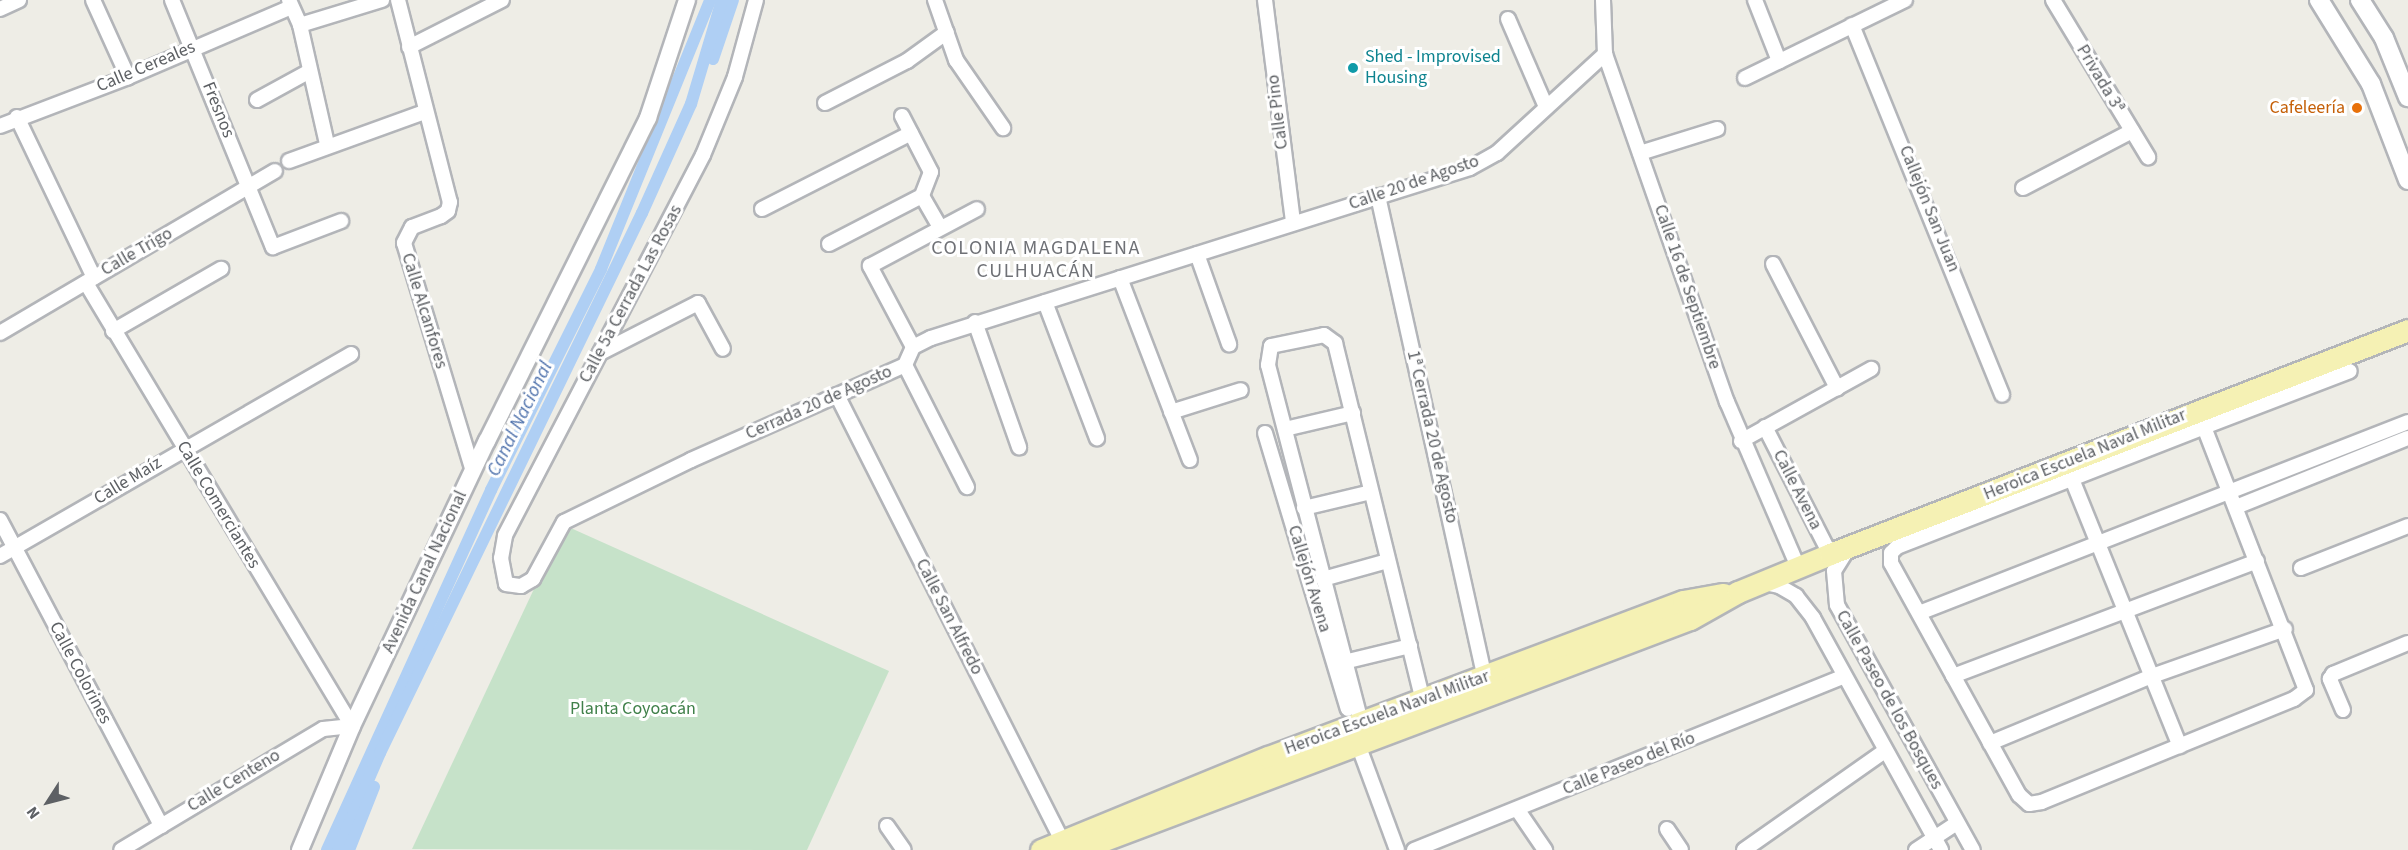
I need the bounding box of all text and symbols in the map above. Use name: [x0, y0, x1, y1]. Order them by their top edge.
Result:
street label: Calle Cereales: [93, 37, 199, 97]
street label: Privada 3ª: [2071, 41, 2129, 117]
place label: Shed - Improvised Housing: [1365, 47, 1501, 90]
marker: Shed - Improvised Housing: [1346, 61, 1360, 75]
street label: Calle Pino: [1263, 73, 1293, 151]
street label: Fresnos: [197, 79, 239, 141]
place label: Cafeleería: [2269, 97, 2345, 119]
marker: Cafeleería: [2350, 101, 2364, 115]
street label: Callejón San Juan: [1894, 143, 1964, 275]
street label: Calle 20 de Agosto: [1346, 151, 1482, 215]
street label: Calle 5a Cerrada Las Rosas: [575, 201, 687, 387]
street label: Calle 16 de Septiembre: [1649, 202, 1725, 372]
street label: Calle Trigo: [97, 223, 177, 281]
district label: COLONIA MAGDALENA CULHUACÁN: [931, 237, 1141, 284]
street label: Calle Alcanfores: [396, 251, 452, 371]
street label: 1ª Cerrada 20 de Agosto: [1402, 348, 1462, 526]
water label: Canal Nacional: [482, 358, 558, 480]
street label: Cerrada 20 de Agosto: [742, 361, 896, 445]
street label: Heroica Escuela Naval Militar: [1981, 404, 2189, 506]
street label: Calle Comerciantes: [171, 437, 265, 573]
street label: Calle Avena: [1768, 446, 1826, 534]
street label: Calle Maíz: [90, 452, 166, 510]
street label: Avenida Canal Nacional: [378, 487, 472, 657]
street label: Callejón Avena: [1282, 523, 1336, 635]
street label: Calle San Alfredo: [910, 555, 988, 679]
street label: Calle Paseo de los Bosques: [1831, 607, 1947, 793]
street label: Calle Colorines: [44, 618, 116, 728]
street label: Heroica Escuela Naval Militar: [1282, 666, 1492, 760]
park label: Planta Coyoacán: [570, 698, 696, 720]
street label: Calle Paseo del Río: [1560, 728, 1698, 800]
street label: Calle Centeno: [184, 745, 284, 817]
north arrow: [18, 772, 78, 832]
text: N: [21, 802, 45, 823]

